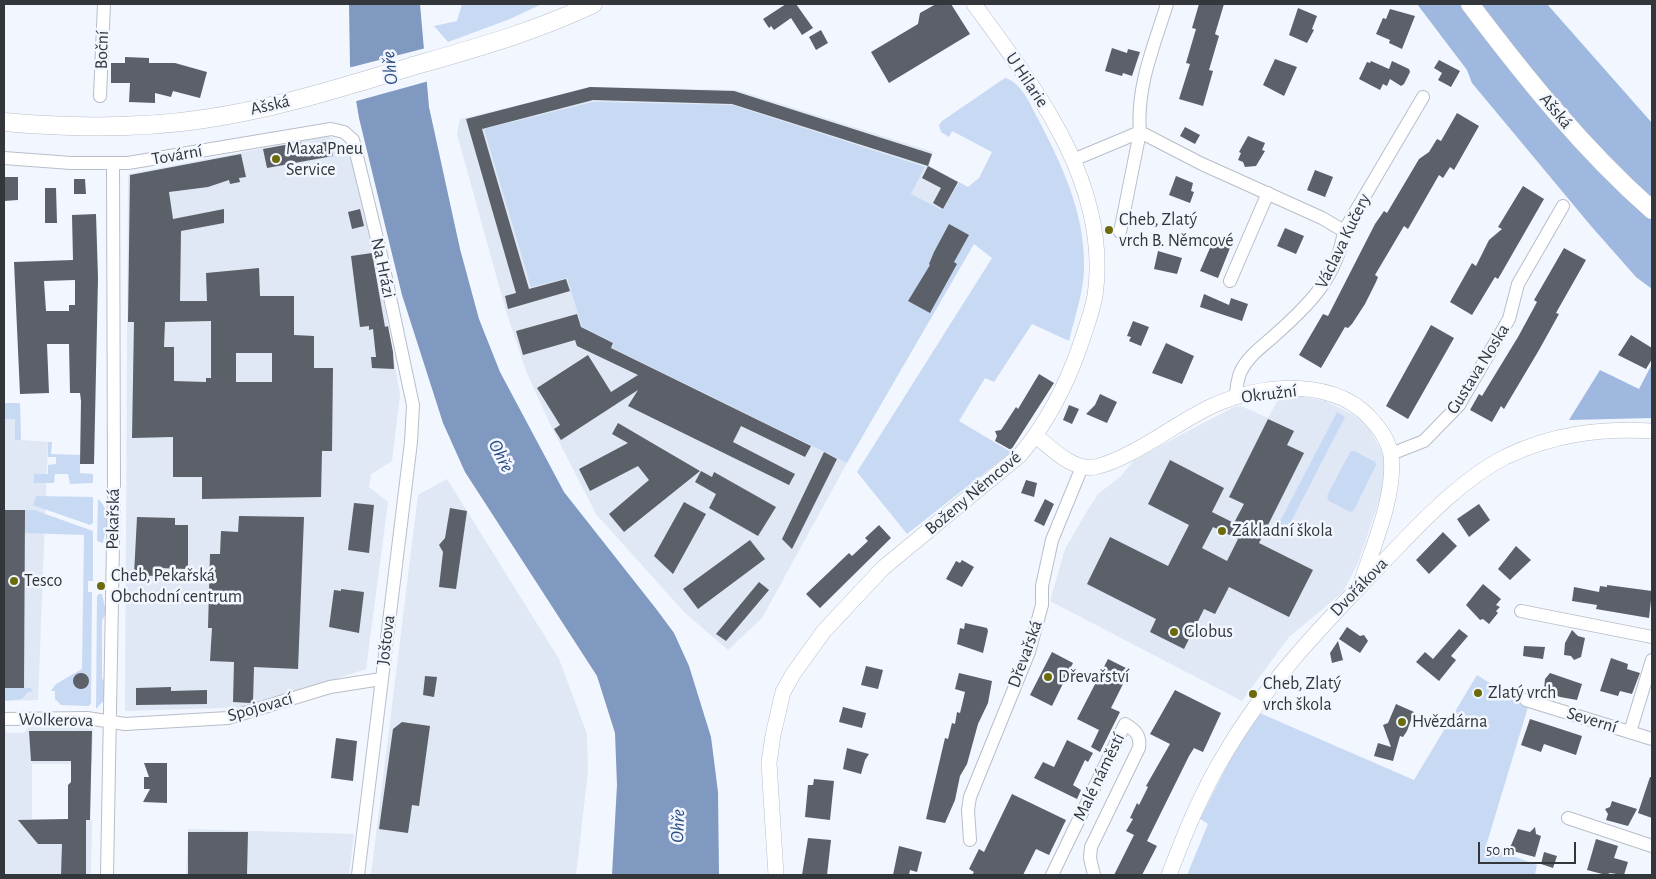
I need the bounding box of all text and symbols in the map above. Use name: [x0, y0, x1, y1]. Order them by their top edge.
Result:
street label: Boční: [91, 30, 113, 70]
street label: U Hilarie: [1001, 48, 1053, 112]
water label: Ohře: [377, 50, 403, 86]
street label: Ašská: [1535, 89, 1577, 133]
street label: Ašská: [248, 90, 292, 120]
place label: Maxa Pneu Service: [286, 138, 363, 180]
street label: Tovární: [150, 140, 204, 170]
marker: Maxa Pneu Service: [270, 153, 282, 165]
street label: Václava Kučery: [1311, 190, 1375, 292]
place label: Cheb, Zlatý vrch B. Němcové: [1119, 209, 1233, 252]
marker: Cheb, Zlatý vrch B. Němcové: [1103, 224, 1115, 236]
street label: Na Hrázi: [366, 236, 400, 300]
street label: Gustava Noska: [1442, 320, 1514, 418]
street label: Okružní: [1240, 380, 1298, 408]
water label: Ohře: [483, 436, 519, 476]
street label: Boženy Němcové: [920, 446, 1026, 540]
street label: Pekařská: [102, 488, 124, 550]
place label: Základní škola: [1232, 520, 1333, 542]
marker: Základní škola: [1216, 525, 1228, 537]
street label: Dvořákova: [1326, 553, 1392, 621]
place label: Cheb, Pekařská Obchodní centrum: [111, 565, 242, 608]
place label: Tesco: [24, 570, 62, 592]
marker: Tesco: [8, 575, 20, 587]
marker: Cheb, Pekařská Obchodní centrum: [95, 580, 107, 592]
street label: Joštova: [372, 614, 400, 666]
street label: Dřevařská: [1003, 618, 1047, 690]
place label: Globus: [1184, 621, 1233, 643]
marker: Globus: [1168, 626, 1180, 638]
place label: Dřevařství: [1058, 666, 1129, 688]
marker: Dřevařství: [1042, 671, 1054, 683]
place label: Cheb, Zlatý vrch škola: [1263, 673, 1341, 716]
place label: Zlatý vrch: [1488, 682, 1556, 704]
street label: Spojovací: [225, 687, 295, 727]
marker: Zlatý vrch: [1472, 687, 1484, 699]
marker: Cheb, Zlatý vrch škola: [1247, 688, 1259, 700]
street label: Severní: [1564, 702, 1620, 738]
street label: Wolkerova: [18, 709, 94, 731]
place label: Hvězdárna: [1412, 711, 1487, 733]
marker: Hvězdárna: [1396, 716, 1408, 728]
street label: Malé náměstí: [1068, 730, 1130, 824]
water label: Ohře: [666, 809, 690, 843]
scale bar: [1481, 832, 1578, 864]
text: 50 m: [1486, 843, 1515, 858]

